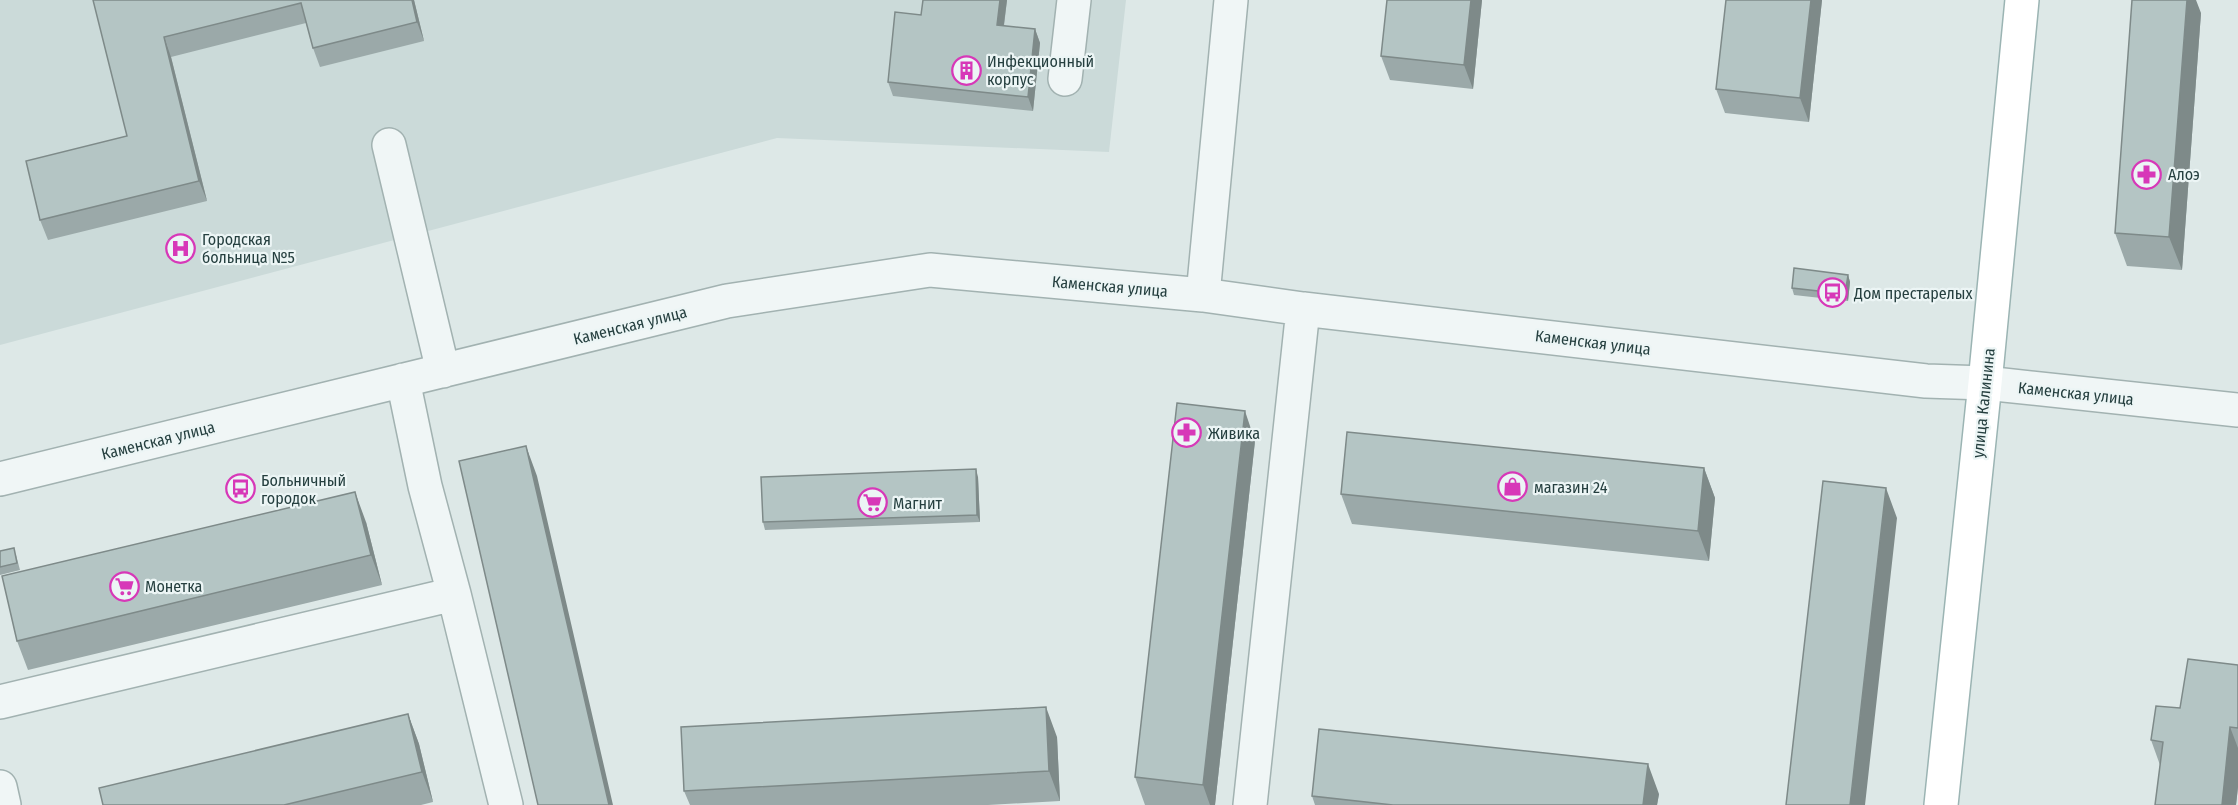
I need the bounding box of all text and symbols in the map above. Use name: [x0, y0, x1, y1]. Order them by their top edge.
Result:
place label: Инфекционный корпус: [987, 52, 1094, 89]
building icon: Инфекционный корпус: [950, 54, 982, 86]
pharmacy icon: Алоэ: [2131, 158, 2163, 190]
place label: Алоэ: [2168, 165, 2200, 184]
place label: Городская больница №5: [202, 230, 295, 267]
hospital icon: Городская больница №5: [165, 232, 197, 264]
street label: Каменская улица: [1051, 272, 1169, 301]
bus stop icon: Дом престарелых: [1817, 277, 1849, 309]
place label: Дом престарелых: [1853, 284, 1972, 303]
street label: Каменская улица: [571, 302, 689, 349]
street label: Каменская улица: [1534, 326, 1652, 359]
street label: улица Калинина: [1968, 347, 1999, 459]
street label: Каменская улица: [2017, 378, 2135, 409]
street label: Каменская улица: [99, 417, 217, 464]
pharmacy icon: Живика: [1171, 417, 1203, 449]
place label: Живика: [1208, 424, 1260, 443]
place label: Больничный городок: [261, 471, 346, 508]
shop icon: магазин 24: [1497, 471, 1529, 503]
bus stop icon: Больничный городок: [224, 473, 256, 505]
place label: магазин 24: [1534, 478, 1608, 497]
supermarket icon: Магнит: [856, 487, 888, 519]
place label: Магнит: [893, 494, 943, 513]
supermarket icon: Монетка: [108, 570, 140, 602]
place label: Монетка: [145, 577, 203, 596]

